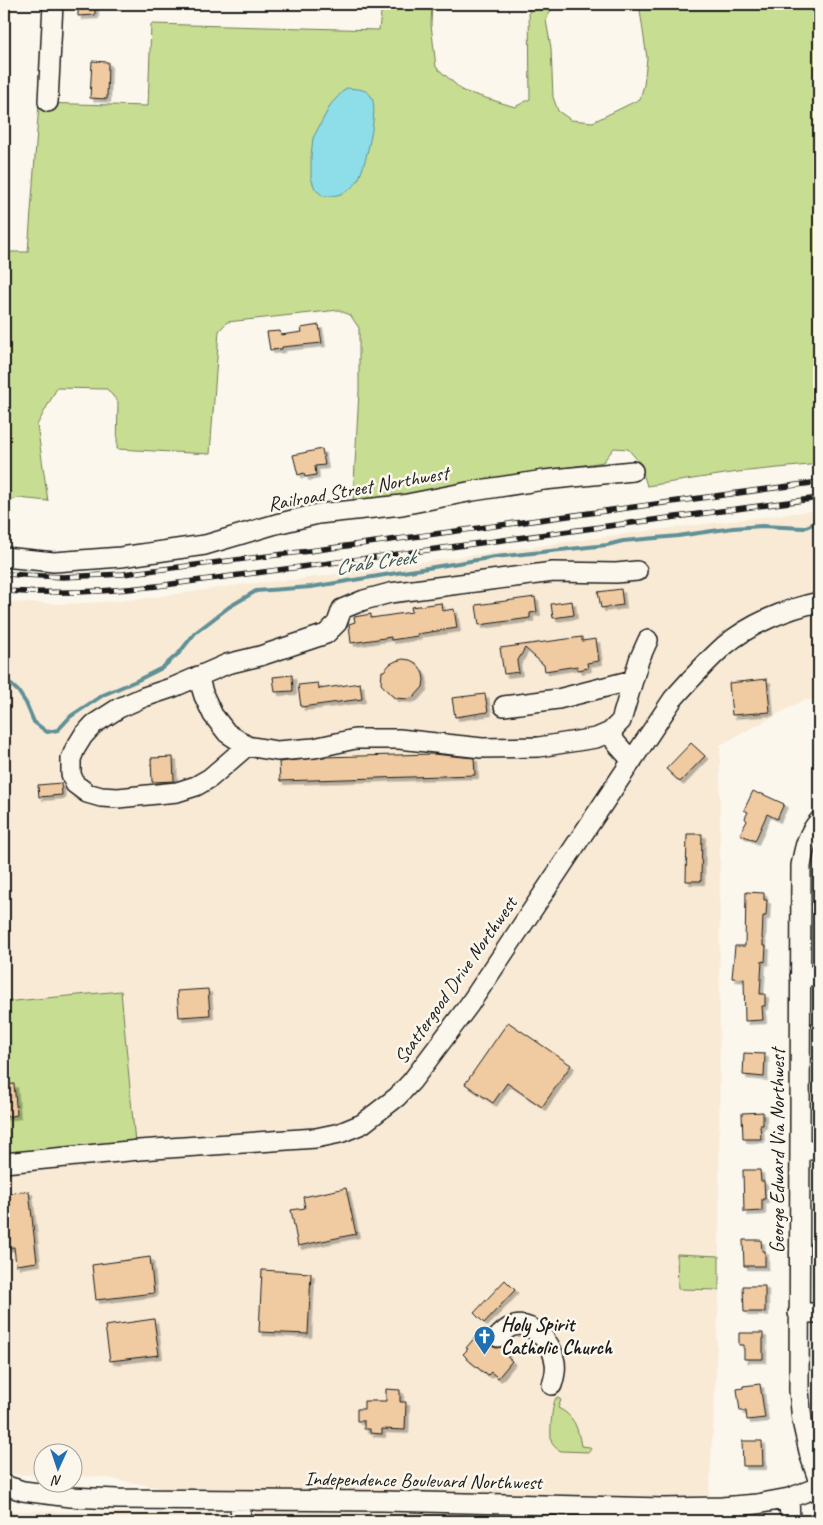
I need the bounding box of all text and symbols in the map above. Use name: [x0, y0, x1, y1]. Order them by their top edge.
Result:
street label: Railroad Street Northwest: [266, 460, 454, 517]
water label: Crab Creek: [334, 543, 420, 580]
street label: Scattergood Drive Northwest: [388, 890, 524, 1069]
street label: George Edward Via Northwest: [765, 1045, 790, 1253]
place label: Holy Spirit Catholic Church: [501, 1312, 613, 1360]
church icon: Holy Spirit Catholic Church: [473, 1324, 497, 1355]
north arrow: [32, 1442, 82, 1492]
street label: Independence Boulevard Northwest: [304, 1466, 544, 1495]
text: N: [50, 1472, 62, 1489]

